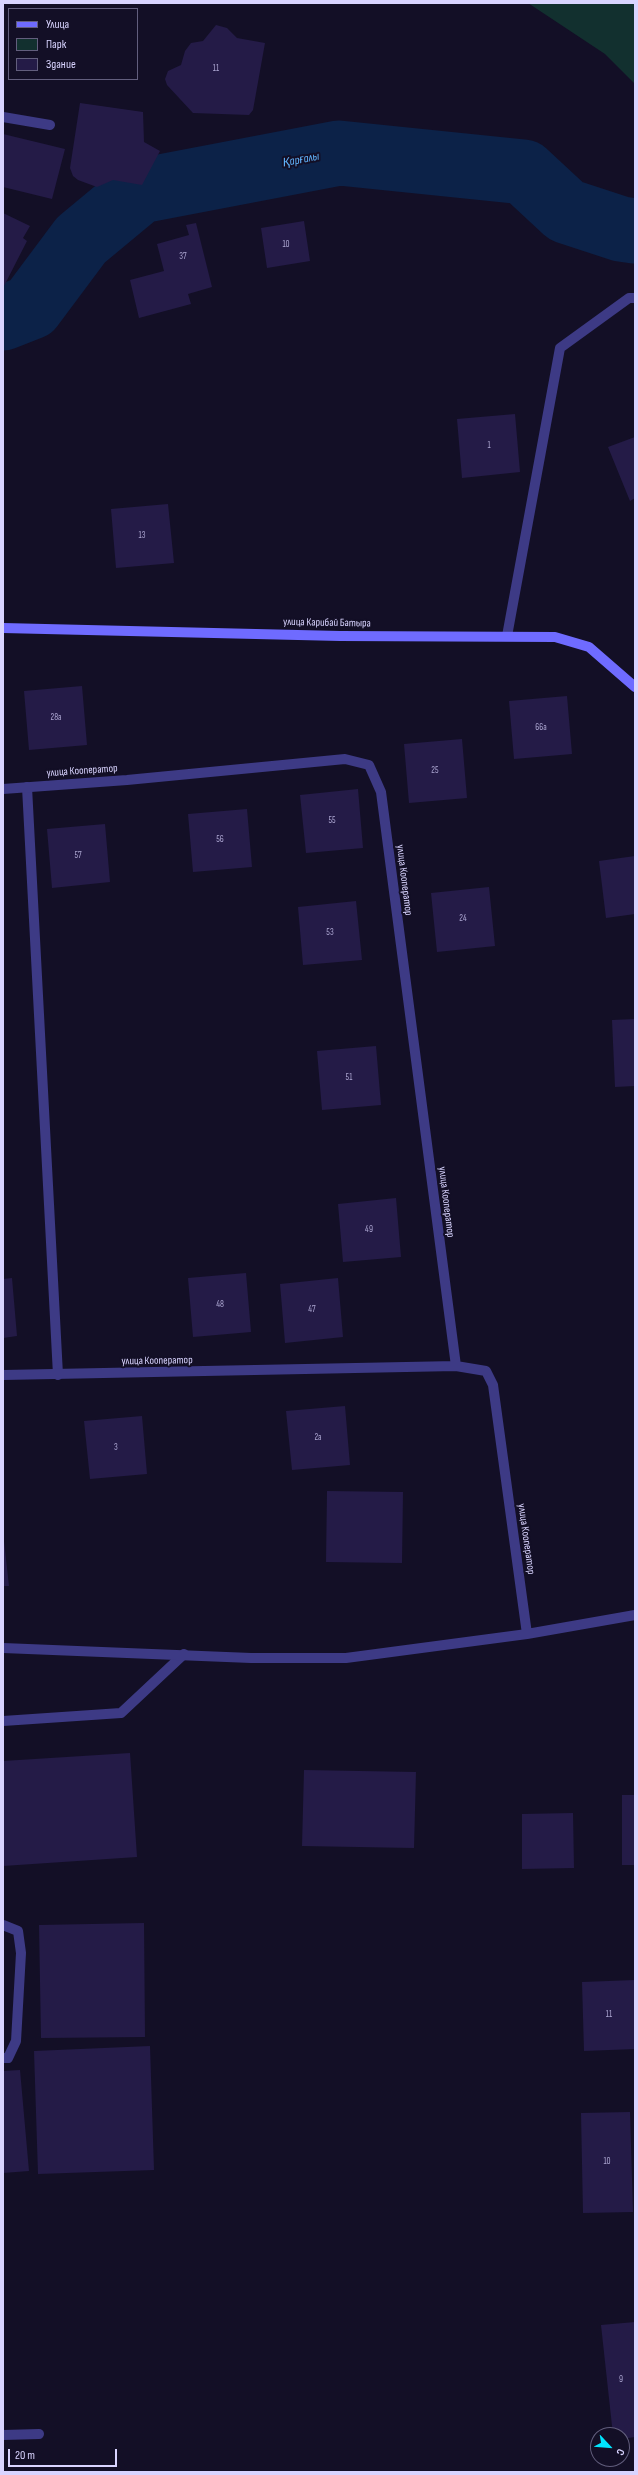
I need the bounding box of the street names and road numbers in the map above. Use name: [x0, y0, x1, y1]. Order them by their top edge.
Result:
street label: улица Карибай Батыра: [283, 616, 371, 630]
street label: улица Кооператор: [46, 762, 118, 780]
street label: улица Кооператор: [393, 844, 415, 916]
street label: улица Кооператор: [435, 1166, 457, 1238]
street label: улица Кооператор: [121, 1354, 193, 1368]
street label: улица Кооператор: [515, 1503, 537, 1575]

